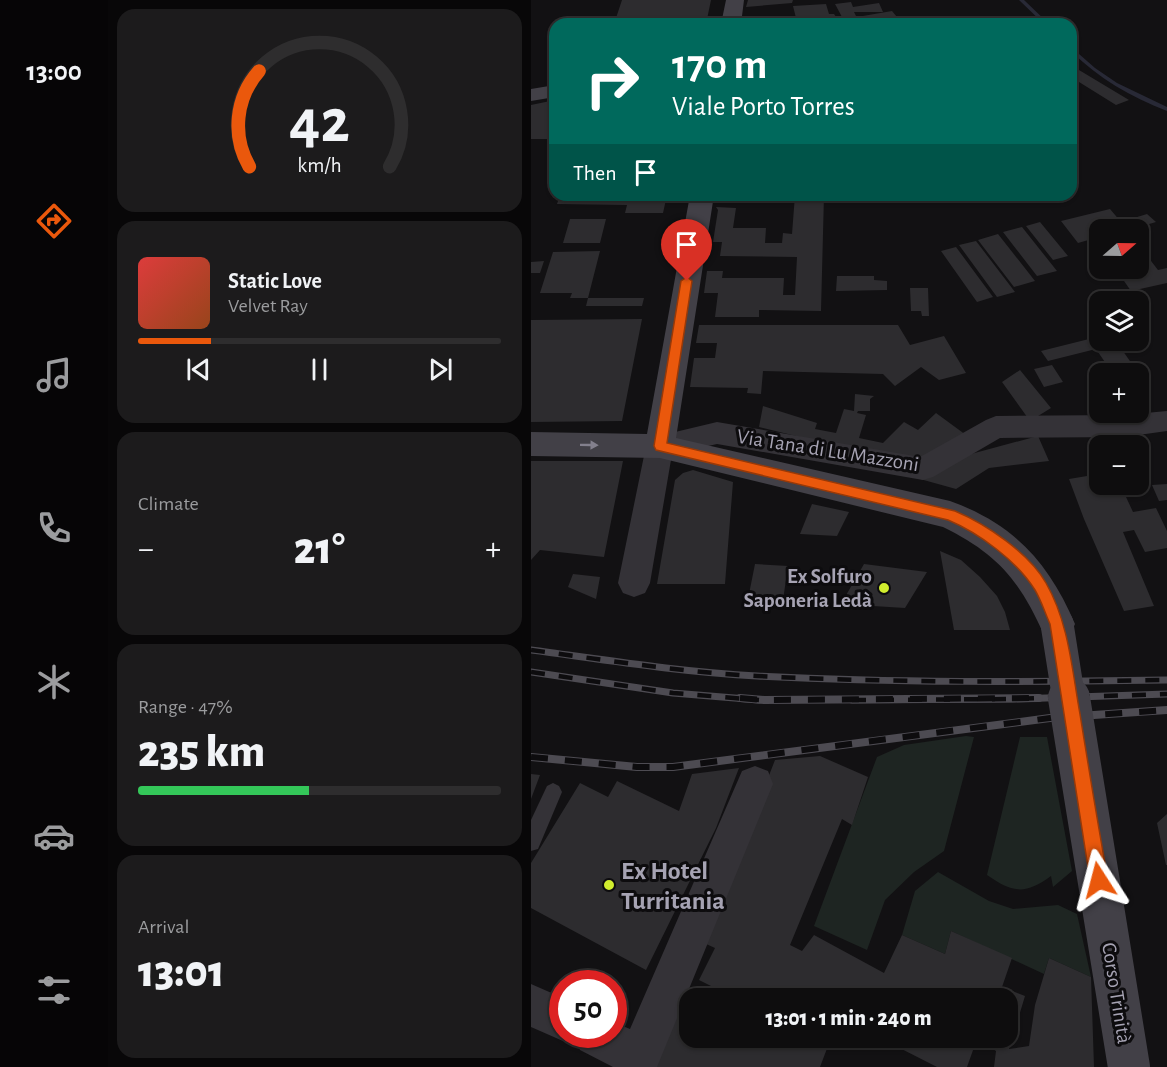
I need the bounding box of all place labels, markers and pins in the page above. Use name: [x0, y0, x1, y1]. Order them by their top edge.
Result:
pin: [661, 219, 712, 281]
place label: Ex Solfuro Saponeria Ledà: [744, 566, 872, 611]
marker: Ex Solfuro Saponeria Ledà: [877, 581, 891, 595]
place label: Ex Hotel Turritania: [621, 858, 725, 914]
marker: Ex Hotel Turritania: [602, 878, 616, 892]

